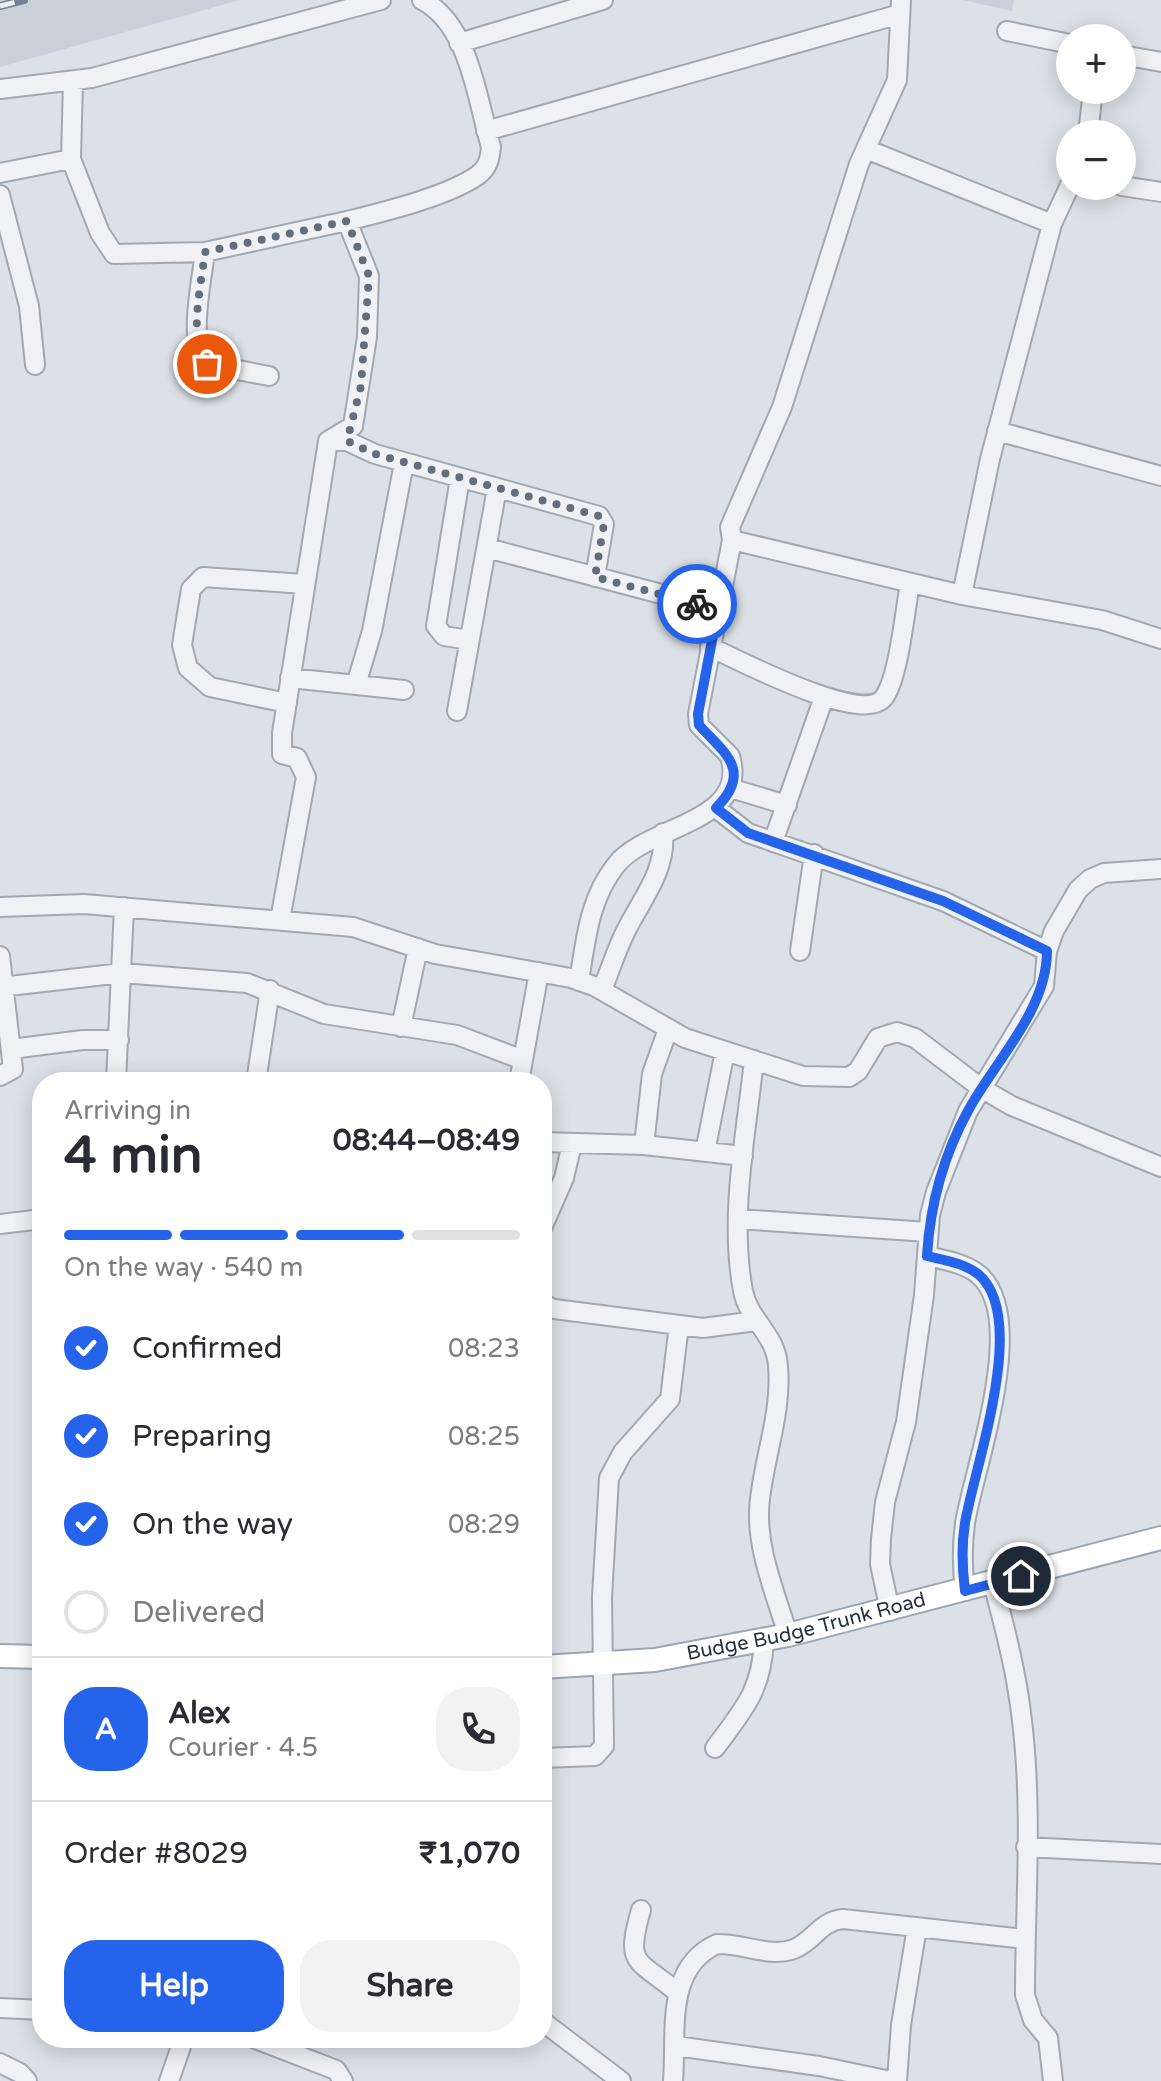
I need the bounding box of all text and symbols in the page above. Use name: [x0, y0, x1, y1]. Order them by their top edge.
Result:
map controls: [1056, 24, 1136, 200]
button: +: [1056, 24, 1136, 104]
button: −: [1056, 120, 1136, 200]
pin: [173, 330, 241, 398]
icon: bag: [185, 342, 229, 386]
courier: [657, 564, 737, 644]
icon: bike: [675, 582, 719, 626]
text: Arriving in: [64, 1095, 191, 1126]
text: 08:44–08:49: [333, 1122, 520, 1159]
text: 4 min: [64, 1124, 203, 1187]
text: On the way · 540 m: [64, 1252, 303, 1283]
icon: check: [64, 1326, 108, 1370]
text: Confirmed: [132, 1330, 283, 1367]
text: 08:23: [448, 1333, 520, 1364]
icon: check: [64, 1414, 108, 1458]
text: Preparing: [132, 1418, 272, 1455]
text: 08:25: [448, 1421, 520, 1452]
icon: check: [64, 1502, 108, 1546]
text: On the way: [132, 1506, 293, 1543]
text: 08:29: [448, 1509, 520, 1540]
pin: [987, 1542, 1055, 1610]
icon: home: [999, 1554, 1043, 1598]
street label: Budge Budge Trunk Road: [685, 1588, 928, 1666]
text: Delivered: [132, 1594, 266, 1631]
button: phone: [436, 1687, 520, 1771]
text: Alex: [168, 1695, 231, 1732]
text: A: [95, 1711, 117, 1748]
text: Courier · 4.5: [168, 1732, 318, 1763]
text: Order #8029: [64, 1835, 248, 1872]
text: ₹1,070: [419, 1835, 520, 1872]
button: Help: [64, 1940, 284, 2032]
button: Share: [300, 1940, 520, 2032]

